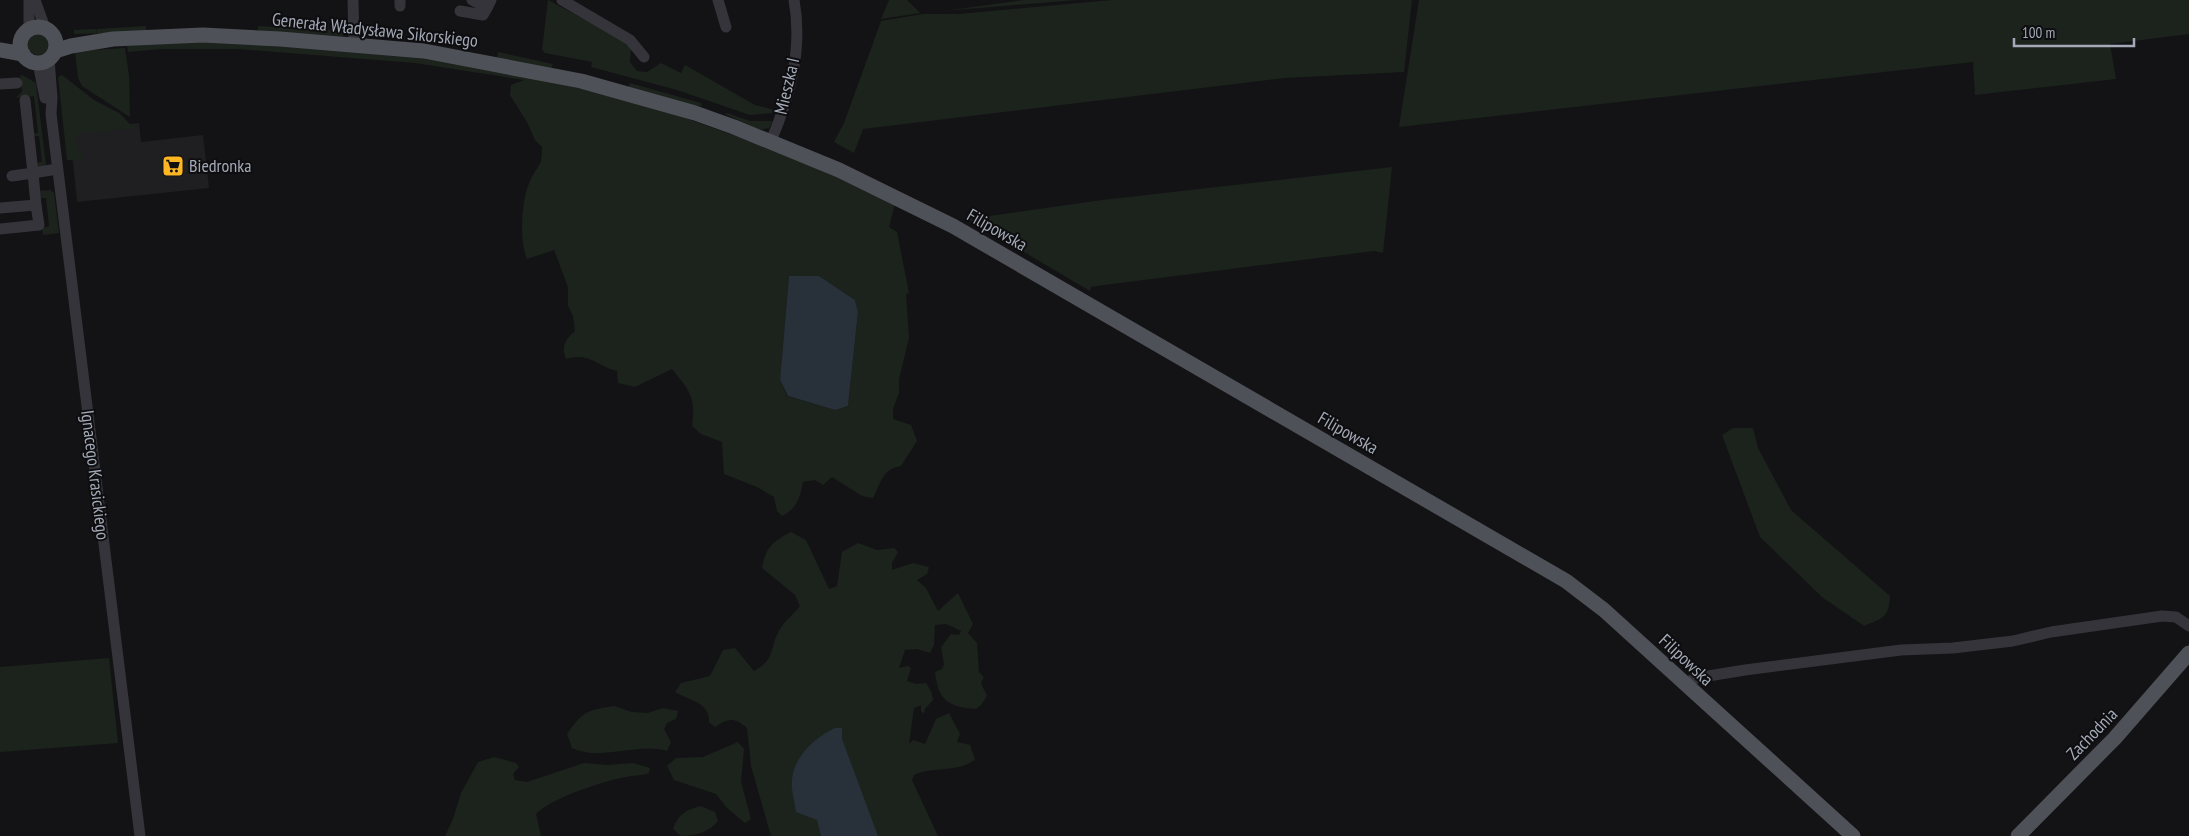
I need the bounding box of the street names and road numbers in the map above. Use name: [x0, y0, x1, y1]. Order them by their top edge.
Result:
street label: Generała Władysława Sikorskiego: [271, 7, 479, 52]
street label: Mieszka I: [769, 55, 804, 117]
street label: Filipowska: [963, 203, 1031, 256]
street label: Filipowska: [1314, 406, 1382, 459]
street label: Ignacego Krasickiego: [76, 409, 115, 541]
street label: Filipowska: [1654, 629, 1718, 690]
street label: Zachodnia: [2061, 703, 2122, 765]

